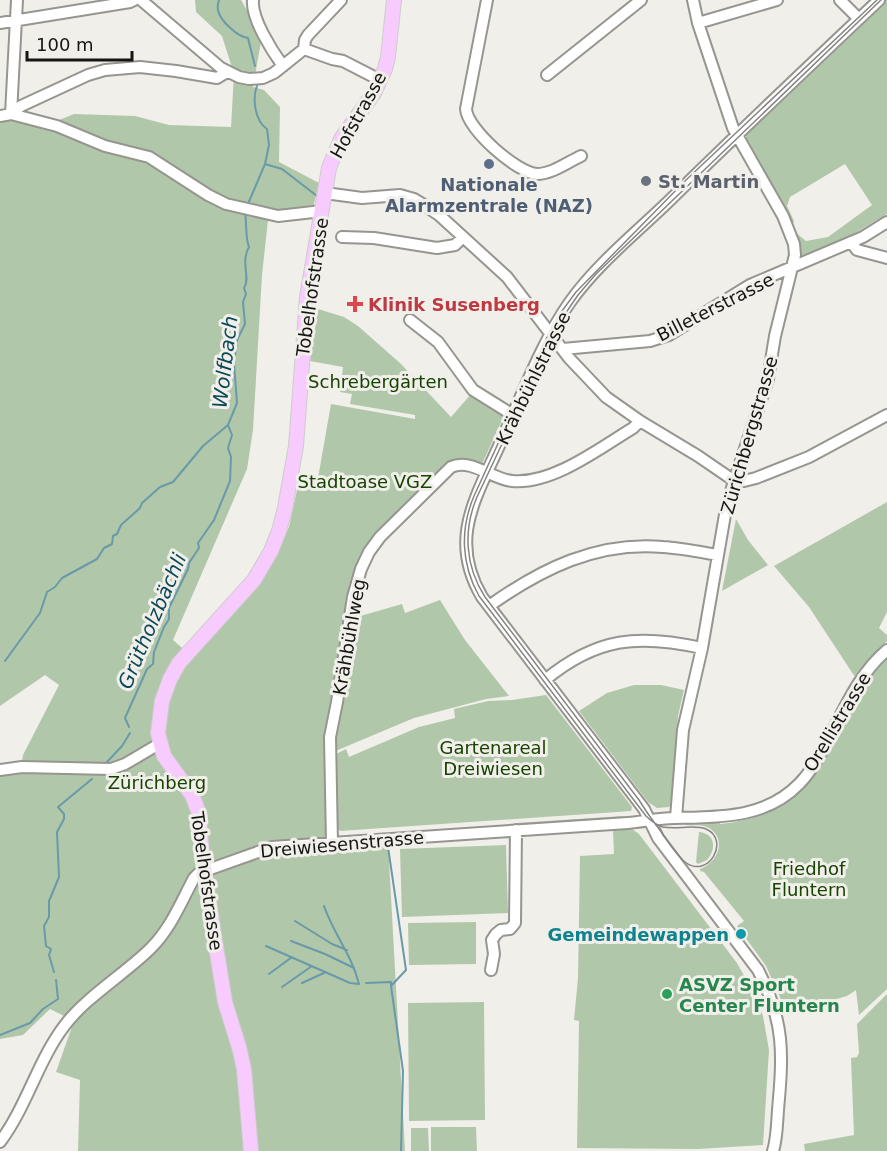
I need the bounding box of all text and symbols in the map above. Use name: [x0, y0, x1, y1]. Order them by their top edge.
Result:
scale bar: [27, 24, 132, 62]
text: 100 m: [36, 34, 94, 55]
street label: Hofstrasse: [326, 68, 390, 162]
marker: Nationale Alarmzentrale (NAZ): [482, 157, 496, 171]
place label: St. Martin: [658, 171, 759, 192]
place label: Nationale Alarmzentrale (NAZ): [385, 174, 593, 216]
marker: St. Martin: [639, 174, 653, 188]
street label: Tobelhofstrasse: [292, 216, 332, 359]
street label: Billeterstrasse: [653, 268, 777, 346]
place label: Klinik Susenberg: [368, 294, 540, 315]
marker: Klinik Susenberg: [346, 295, 364, 313]
street label: Krähbühlstrasse: [492, 308, 574, 448]
water label: Wolfbach: [207, 314, 243, 410]
street label: Zürichbergstrasse: [716, 354, 782, 516]
park label: Schrebergärten: [308, 371, 448, 392]
park label: Stadtoase VGZ: [298, 471, 432, 492]
water label: Grütholzbächli: [113, 549, 192, 692]
street label: Krähbühlweg: [328, 577, 370, 697]
street label: Orellistrasse: [799, 669, 875, 775]
park label: Gartenareal Dreiwiesen: [439, 737, 547, 779]
park label: Zürichberg: [108, 772, 206, 793]
street label: Tobelhofstrasse: [187, 809, 227, 952]
street label: Dreiwiesenstrasse: [259, 826, 425, 862]
park label: Friedhof Fluntern: [772, 858, 846, 900]
place label: Gemeindewappen: [547, 924, 729, 945]
marker: Gemeindewappen: [734, 927, 748, 941]
place label: ASVZ Sport Center Fluntern: [679, 974, 840, 1016]
marker: ASVZ Sport Center Fluntern: [660, 987, 674, 1001]

